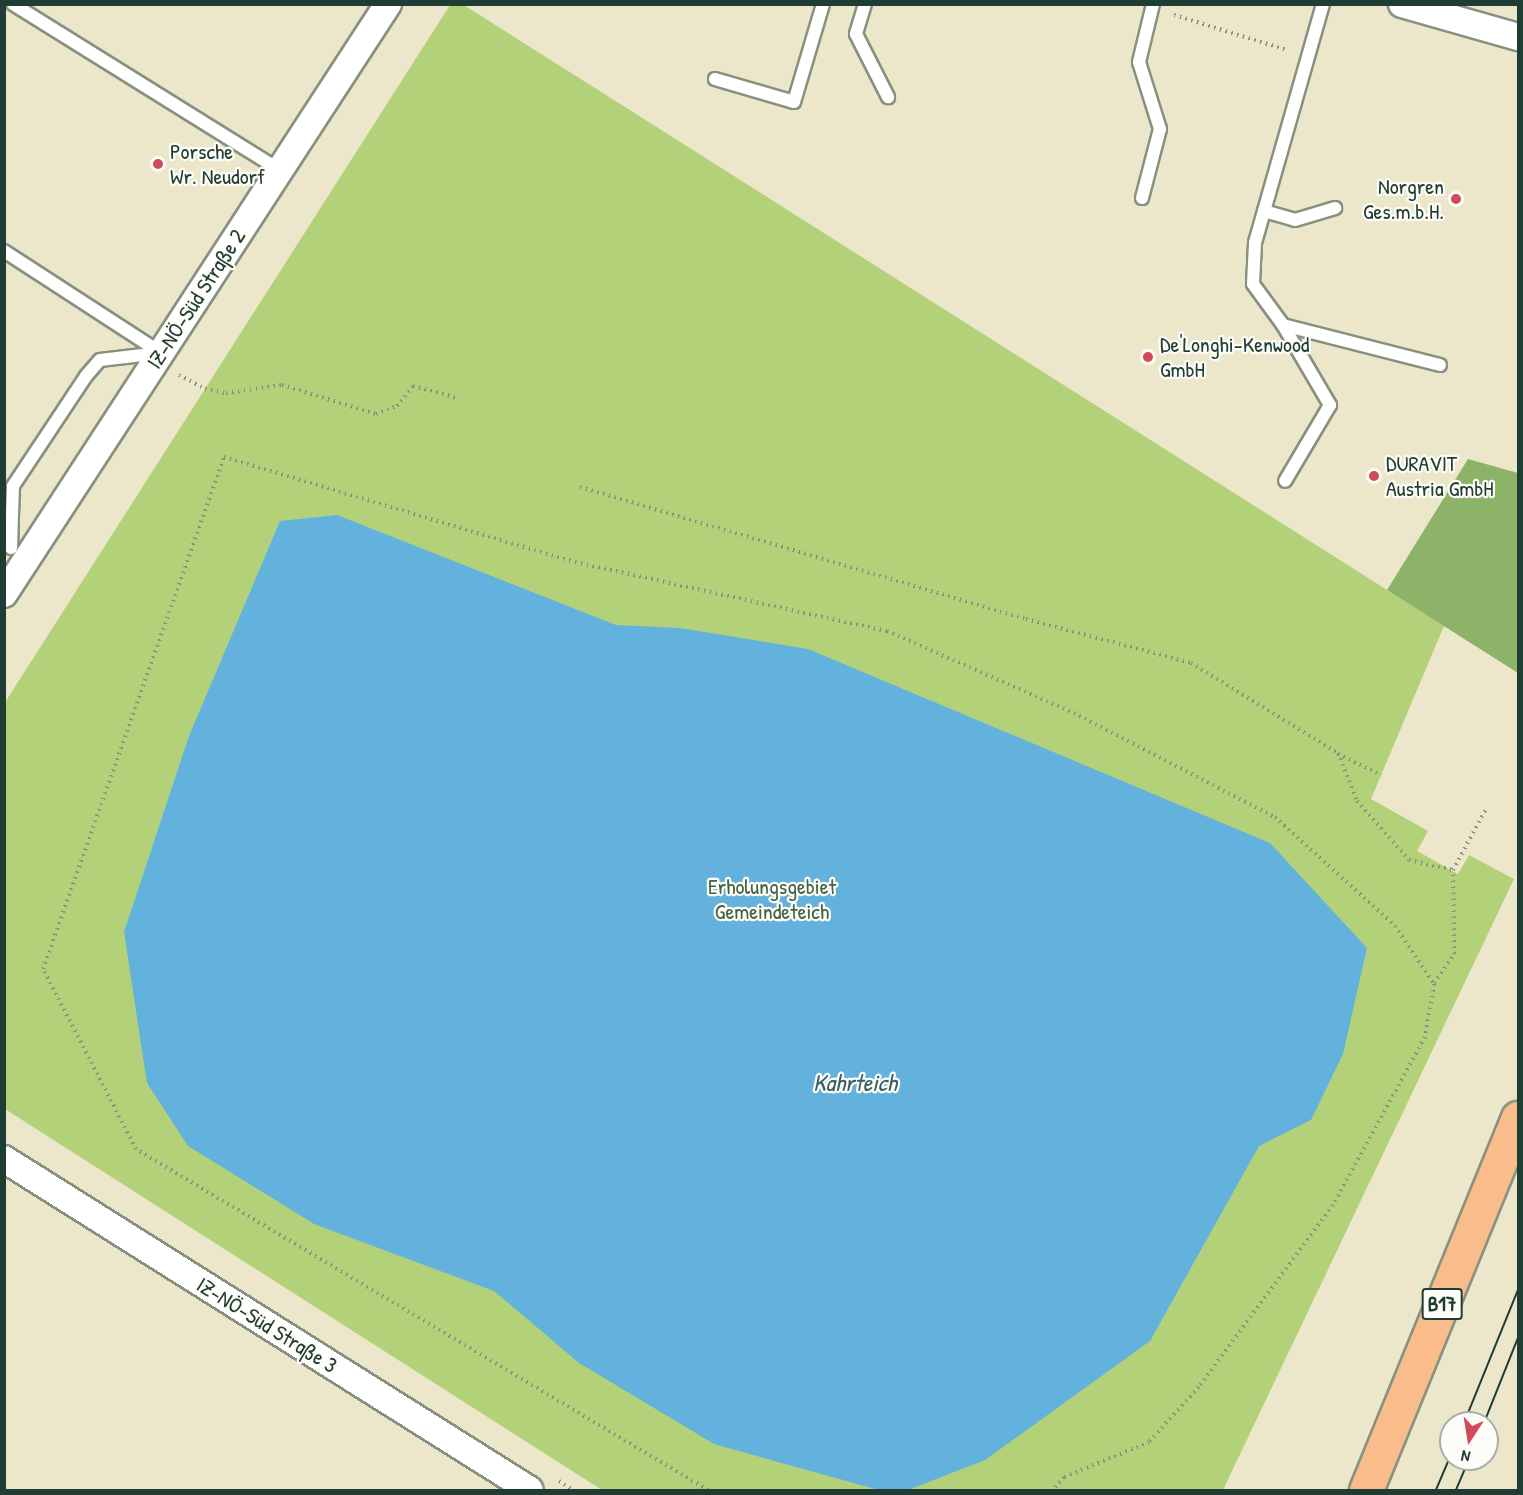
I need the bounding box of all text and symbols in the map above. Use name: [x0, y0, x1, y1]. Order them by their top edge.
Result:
place label: Porsche Wr. Neudorf: [170, 138, 265, 190]
marker: Porsche Wr. Neudorf: [151, 157, 165, 171]
place label: Norgren Ges.m.b.H.: [1363, 173, 1444, 224]
marker: Norgren Ges.m.b.H.: [1449, 192, 1463, 206]
street label: IZ-NÖ-Süd Straße 2: [141, 224, 251, 374]
place label: De'Longhi-Kenwood GmbH: [1160, 331, 1309, 382]
marker: De'Longhi-Kenwood GmbH: [1141, 350, 1155, 364]
place label: DURAVIT Austria GmbH: [1386, 450, 1494, 502]
marker: DURAVIT Austria GmbH: [1367, 469, 1381, 483]
park label: Erholungsgebiet Gemeindeteich: [708, 873, 836, 924]
water label: Kahrteich: [813, 1069, 897, 1097]
street label: IZ-NÖ-Süd Straße 3: [192, 1271, 342, 1379]
road number: B17: [1421, 1286, 1463, 1322]
north arrow: [1439, 1411, 1499, 1471]
text: N: [1459, 1445, 1472, 1468]

